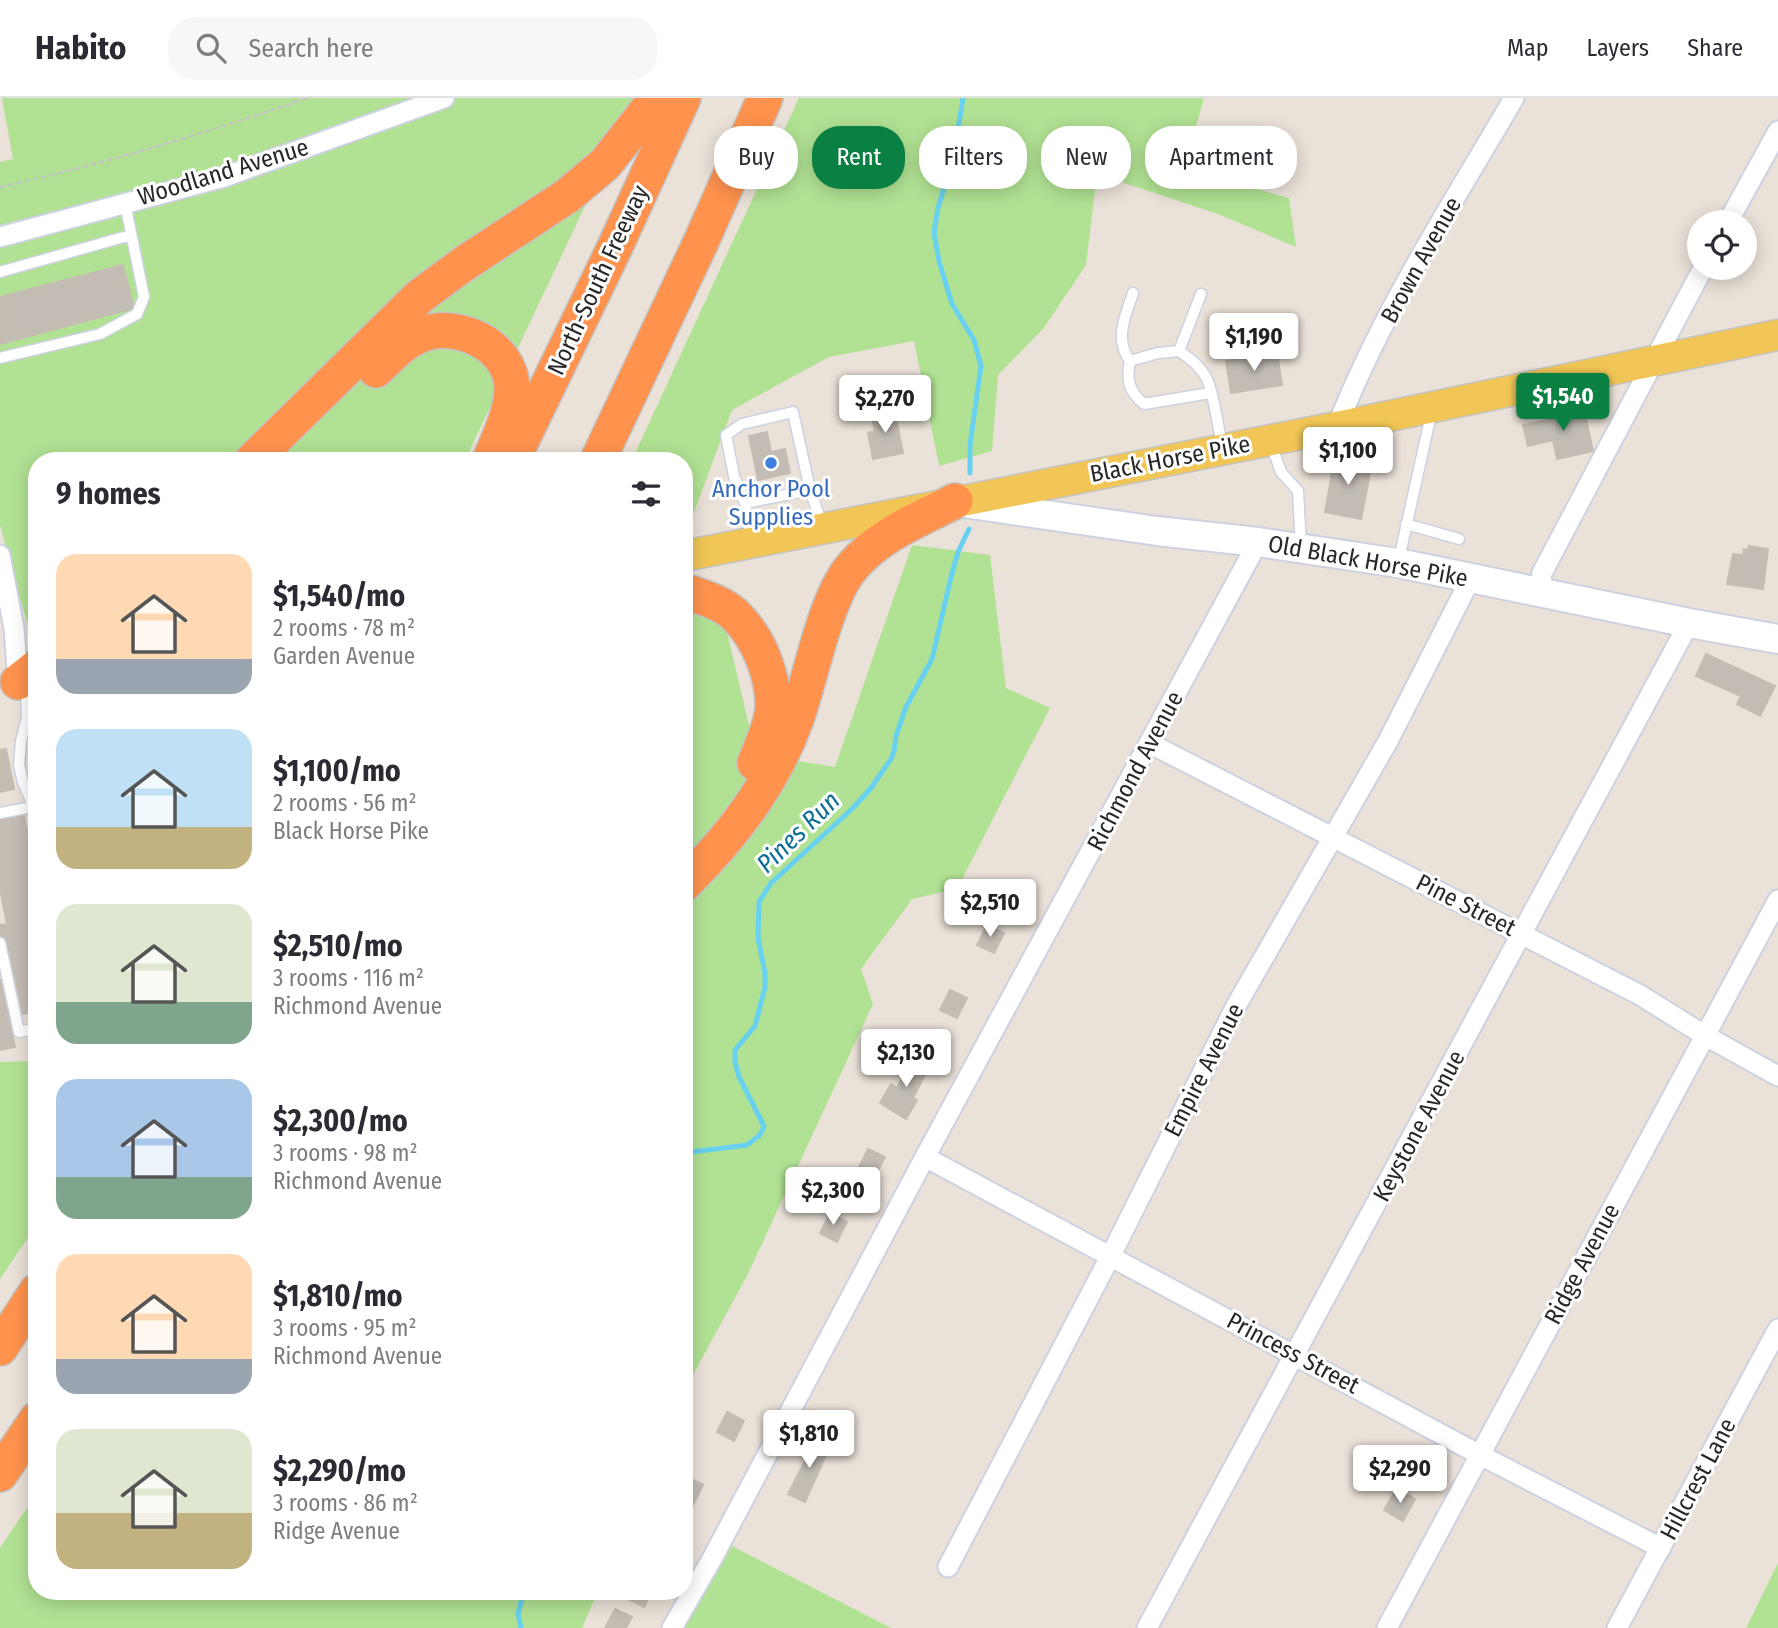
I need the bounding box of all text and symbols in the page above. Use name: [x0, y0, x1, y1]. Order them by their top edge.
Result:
search box: [168, 17, 658, 80]
text: Habito: [35, 28, 126, 68]
icon: search: [192, 29, 230, 67]
text: Search here: [248, 33, 374, 64]
text: Map: [1507, 34, 1549, 62]
text: Layers: [1587, 34, 1649, 62]
text: Share: [1687, 34, 1743, 62]
chip: Buy: [714, 126, 798, 189]
chip: Rent: [812, 126, 905, 189]
chip: Filters: [919, 126, 1027, 189]
chip: New: [1041, 126, 1131, 189]
chip: Apartment: [1145, 126, 1297, 189]
street label: Woodland Avenue: [134, 133, 312, 211]
street label: North-South Freeway: [542, 181, 654, 379]
street label: Brown Avenue: [1375, 192, 1467, 328]
map controls: [1687, 210, 1757, 280]
button: locate: [1687, 210, 1757, 280]
pin: $1,190: [1197, 314, 1311, 373]
text: $1,190: [1225, 322, 1283, 350]
pin: $1,540: [1506, 374, 1620, 433]
pin: $2,270: [828, 376, 942, 435]
text: $1,540: [1532, 382, 1594, 410]
text: $2,270: [855, 384, 915, 412]
pin: $1,100: [1291, 428, 1405, 487]
street label: Black Horse Pike: [1088, 430, 1252, 488]
text: $1,100: [1319, 436, 1377, 464]
marker: Anchor Pool Supplies: [763, 455, 779, 471]
icon: filters: [627, 475, 665, 513]
place label: Anchor Pool Supplies: [712, 475, 830, 531]
text: 9 homes: [56, 476, 161, 512]
street label: Old Black Horse Pike: [1266, 530, 1470, 592]
text: $1,540/mo: [273, 578, 405, 614]
icon: home: [112, 582, 196, 666]
text: 2 rooms · 78 m²: [273, 614, 415, 642]
text: Garden Avenue: [273, 642, 415, 670]
street label: Richmond Avenue: [1081, 687, 1189, 855]
text: $1,100/mo: [273, 753, 401, 789]
icon: home: [112, 757, 196, 841]
water label: Pines Run: [750, 785, 846, 880]
text: 2 rooms · 56 m²: [273, 789, 417, 817]
text: Black Horse Pike: [273, 817, 429, 845]
street label: Pine Street: [1412, 868, 1520, 942]
pin: $2,510: [933, 880, 1047, 939]
text: $2,510: [960, 888, 1020, 916]
text: $2,510/mo: [273, 928, 403, 964]
icon: home: [112, 932, 196, 1016]
text: 3 rooms · 116 m²: [273, 964, 424, 992]
text: Richmond Avenue: [273, 992, 442, 1020]
street label: Empire Avenue: [1158, 999, 1250, 1141]
pin: $2,130: [849, 1030, 963, 1089]
text: $2,130: [877, 1038, 935, 1066]
street label: Keystone Avenue: [1367, 1046, 1471, 1206]
text: $2,300/mo: [273, 1103, 408, 1139]
icon: home: [112, 1107, 196, 1191]
text: 3 rooms · 98 m²: [273, 1139, 418, 1167]
text: Richmond Avenue: [273, 1167, 442, 1195]
pin: $2,300: [776, 1168, 890, 1227]
text: $2,300: [801, 1176, 865, 1204]
street label: Ridge Avenue: [1539, 1199, 1625, 1329]
text: $1,810/mo: [273, 1278, 403, 1314]
icon: home: [112, 1282, 196, 1366]
street label: Princess Street: [1222, 1306, 1364, 1400]
text: 3 rooms · 95 m²: [273, 1314, 417, 1342]
text: Richmond Avenue: [273, 1342, 442, 1370]
pin: $1,810: [752, 1410, 866, 1470]
street label: Hillcrest Lane: [1654, 1414, 1742, 1544]
text: $1,810: [779, 1419, 839, 1447]
pin: $2,290: [1343, 1446, 1457, 1505]
text: $2,290/mo: [273, 1453, 406, 1489]
text: $2,290: [1369, 1454, 1431, 1482]
icon: home: [112, 1457, 196, 1541]
text: 3 rooms · 86 m²: [273, 1489, 418, 1517]
text: Ridge Avenue: [273, 1517, 400, 1545]

